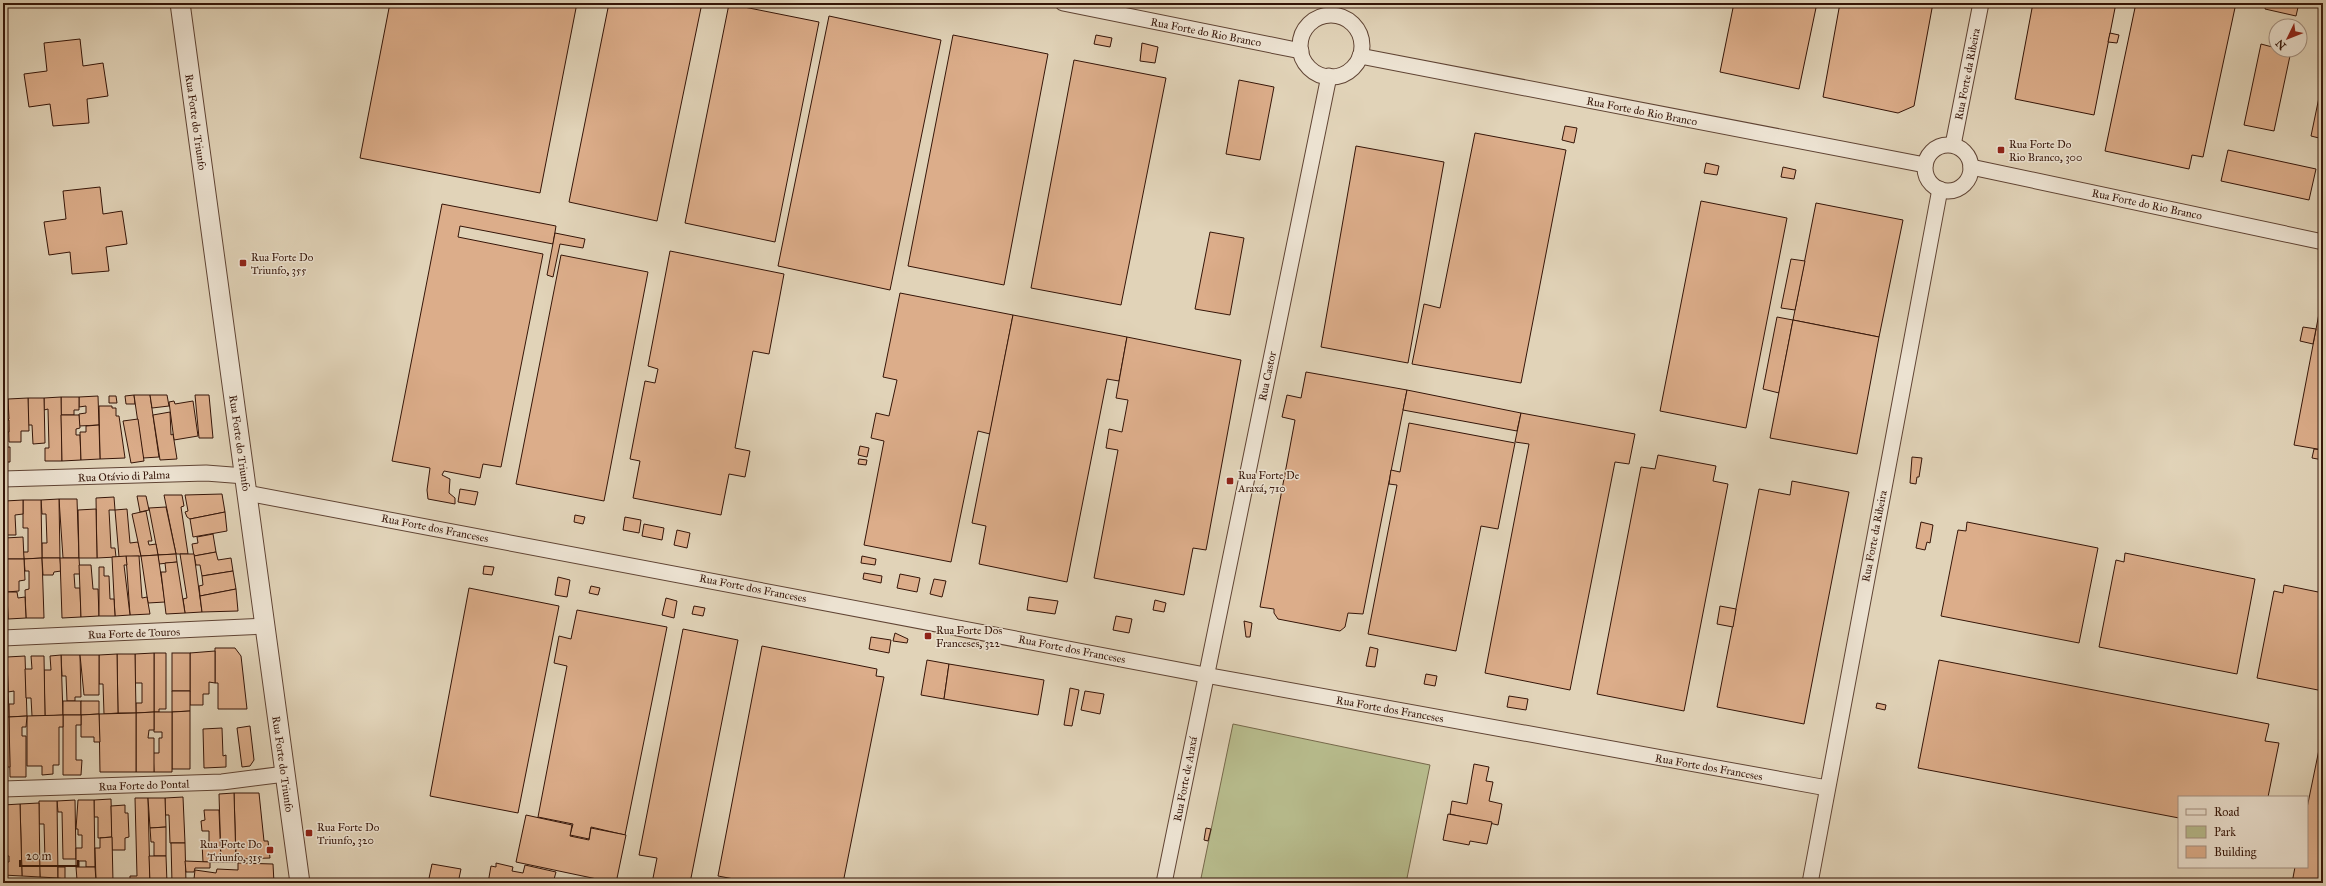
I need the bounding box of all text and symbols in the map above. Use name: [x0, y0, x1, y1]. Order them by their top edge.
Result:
street label: Rua Forte do Rio Branco: [1149, 15, 1263, 50]
north arrow: [2268, 18, 2308, 58]
street label: Rua Forte da Ribeira: [1952, 27, 1983, 121]
text: N: [2273, 36, 2289, 52]
street label: Rua Forte do Triunfo: [182, 73, 209, 171]
street label: Rua Forte do Rio Branco: [1585, 94, 1699, 129]
place label: Rua Forte Do Rio Branco, 300: [2009, 138, 2082, 164]
marker: Rua Forte Do Rio Branco, 300: [1996, 145, 2006, 155]
street label: Rua Forte do Rio Branco: [2091, 186, 2204, 223]
place label: Rua Forte Do Triunfo, 355: [251, 251, 314, 277]
marker: Rua Forte Do Triunfo, 355: [238, 258, 248, 268]
street label: Rua Castor: [1256, 349, 1279, 402]
street label: Rua Forte do Triunfo: [226, 394, 253, 492]
street label: Rua Otávio di Palma: [78, 468, 171, 485]
place label: Rua Forte De Araxá, 710: [1237, 469, 1300, 495]
marker: Rua Forte De Araxá, 710: [1225, 476, 1235, 486]
street label: Rua Forte da Ribeira: [1859, 489, 1890, 583]
street label: Rua Forte dos Franceses: [380, 512, 490, 545]
street label: Rua Forte dos Franceses: [698, 572, 808, 605]
place label: Rua Forte Dos Franceses, 322: [936, 624, 1002, 650]
street label: Rua Forte de Touros: [88, 625, 180, 642]
marker: Rua Forte Dos Franceses, 322: [923, 631, 933, 641]
street label: Rua Forte dos Franceses: [1017, 633, 1127, 666]
street label: Rua Forte dos Franceses: [1335, 694, 1445, 725]
street label: Rua Forte do Triunfo: [269, 715, 296, 813]
street label: Rua Forte de Araxá: [1171, 735, 1200, 823]
street label: Rua Forte dos Franceses: [1654, 752, 1764, 783]
street label: Rua Forte do Pontal: [99, 777, 190, 794]
legend: [2178, 796, 2308, 868]
text: Road: [2214, 805, 2240, 819]
place label: Rua Forte Do Triunfo, 320: [317, 821, 380, 847]
text: Park: [2214, 825, 2236, 839]
marker: Rua Forte Do Triunfo, 320: [304, 828, 314, 838]
place label: Rua Forte Do Triunfo, 315: [200, 838, 262, 864]
scale bar: [20, 842, 78, 868]
marker: Rua Forte Do Triunfo, 315: [265, 845, 275, 855]
text: Building: [2214, 845, 2257, 860]
text: 20 m: [26, 849, 52, 863]

